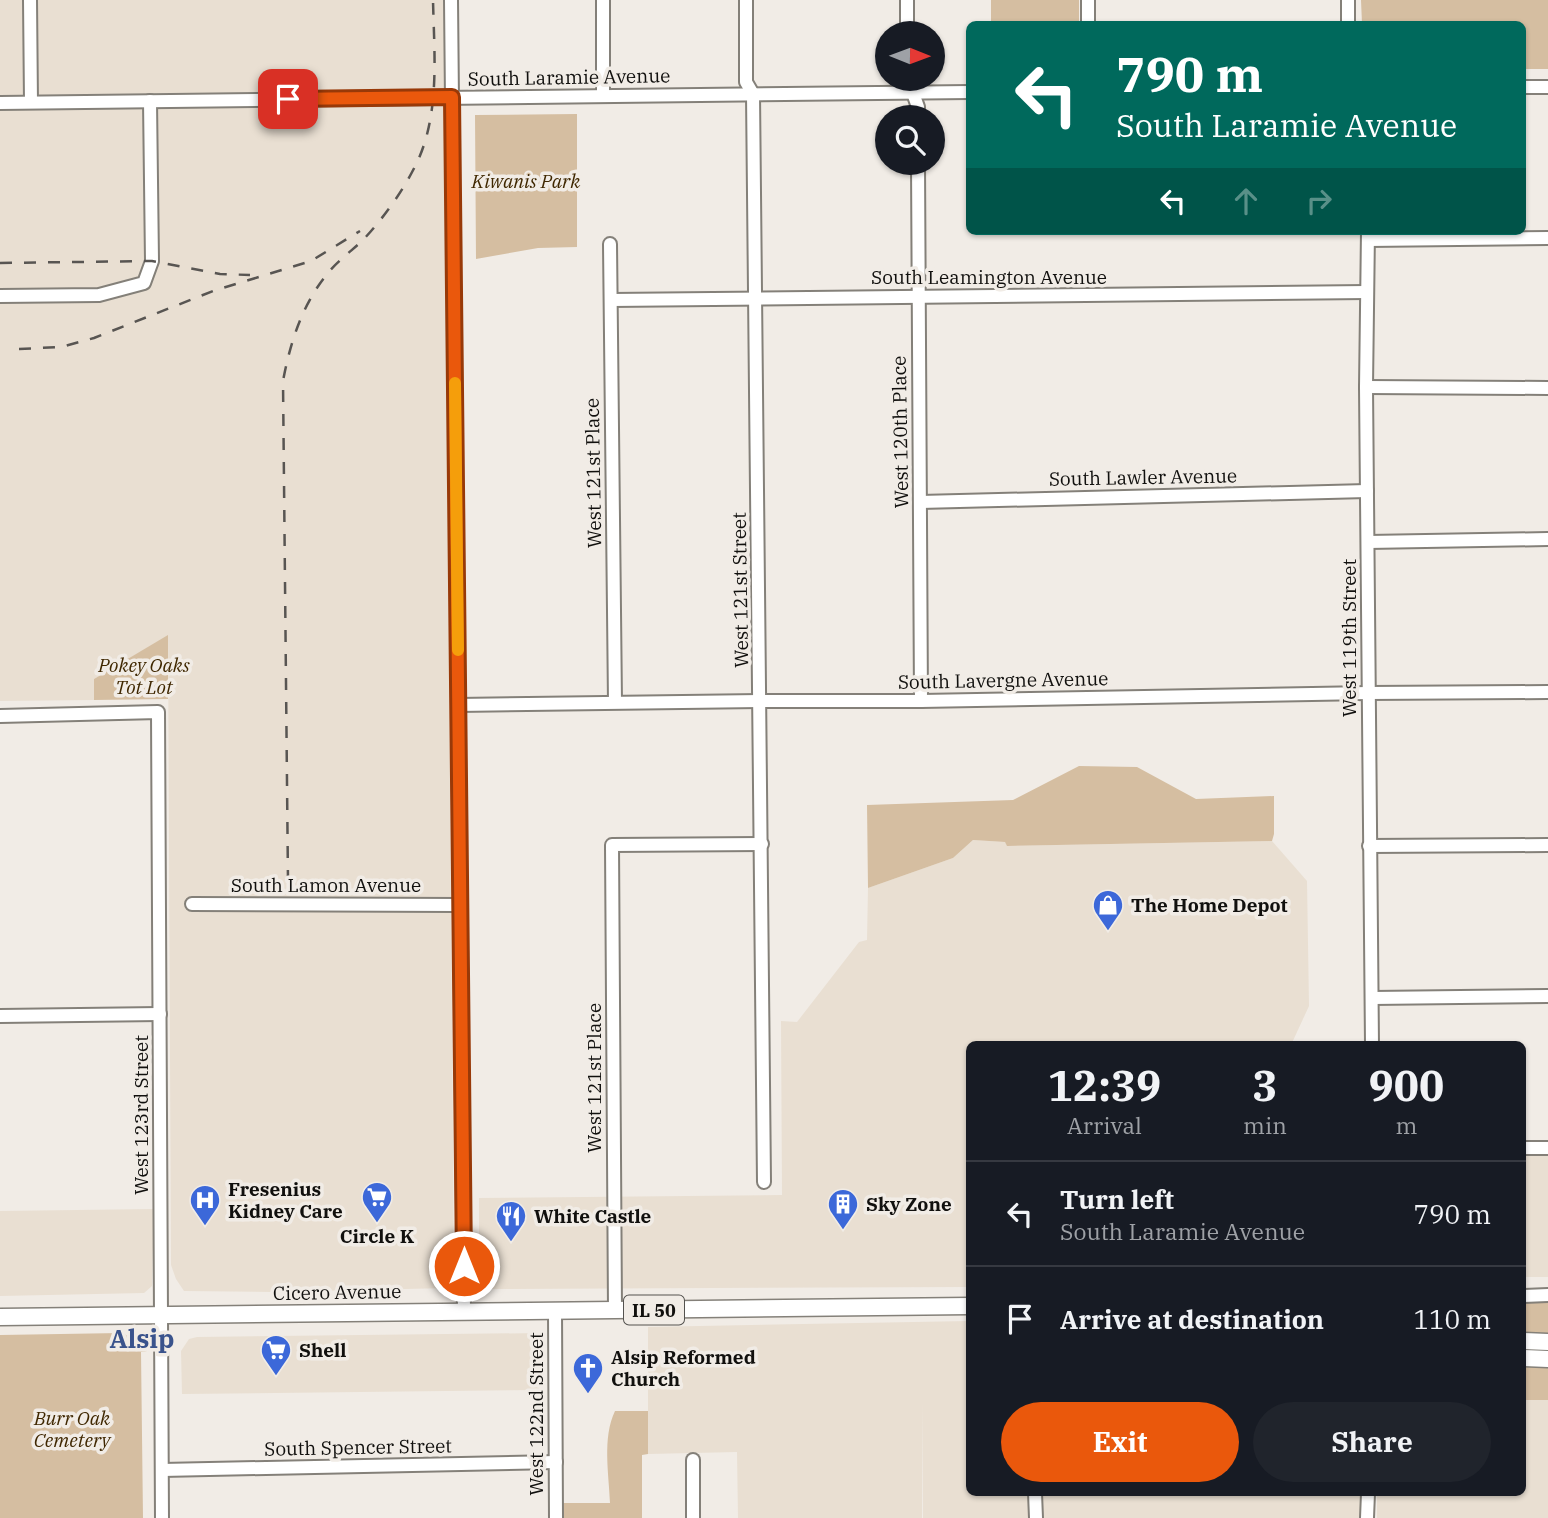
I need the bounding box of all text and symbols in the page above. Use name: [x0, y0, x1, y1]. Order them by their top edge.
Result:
north arrow: [875, 21, 945, 91]
map controls: [875, 21, 945, 175]
text: 790 m: [1116, 42, 1263, 105]
icon: left: [1001, 49, 1092, 140]
street label: South Laramie Avenue: [468, 63, 670, 91]
pin: [258, 69, 318, 129]
icon: arrive: [269, 80, 307, 118]
text: South Laramie Avenue: [1116, 104, 1457, 146]
button: search: [875, 105, 945, 175]
park label: Kiwanis Park: [471, 169, 581, 193]
icon: left: [1154, 182, 1192, 220]
icon: ahead: [1227, 182, 1265, 220]
icon: right: [1300, 182, 1338, 220]
street label: South Leamington Avenue: [871, 265, 1107, 289]
street label: West 120th Place: [887, 355, 913, 509]
street label: West 121st Place: [580, 398, 606, 548]
street label: South Lawler Avenue: [1049, 463, 1237, 491]
street label: West 121st Street: [727, 512, 753, 668]
street label: West 119th Street: [1337, 558, 1361, 717]
park label: Pokey Oaks Tot Lot: [97, 653, 190, 699]
street label: South Lavergne Avenue: [898, 666, 1108, 694]
street label: South Lamon Avenue: [231, 873, 421, 897]
shop icon: The Home Depot: [1091, 888, 1125, 932]
place label: The Home Depot: [1131, 893, 1288, 917]
street label: West 121st Place: [582, 1003, 606, 1153]
street label: West 123rd Street: [129, 1035, 153, 1195]
text: 12:39: [1048, 1058, 1161, 1113]
text: 3: [1252, 1058, 1278, 1113]
text: 900: [1369, 1058, 1444, 1113]
text: Arrival: [1067, 1110, 1142, 1140]
text: min: [1243, 1110, 1287, 1140]
text: m: [1395, 1110, 1417, 1140]
place label: Fresenius Kidney Care: [228, 1177, 343, 1223]
supermarket icon: Circle K: [360, 1180, 394, 1224]
text: Turn left: [1060, 1182, 1174, 1216]
hospital icon: Fresenius Kidney Care: [188, 1183, 222, 1227]
building icon: Sky Zone: [826, 1187, 860, 1231]
place label: Sky Zone: [866, 1192, 952, 1216]
icon: left: [1001, 1195, 1039, 1233]
text: 790 m: [1413, 1197, 1491, 1231]
restaurant icon: White Castle: [494, 1199, 528, 1243]
place label: White Castle: [534, 1204, 652, 1228]
text: South Laramie Avenue: [1060, 1216, 1305, 1246]
place label: Circle K: [340, 1224, 415, 1248]
position arrow: [427, 1229, 501, 1303]
street label: Cicero Avenue: [273, 1279, 401, 1305]
road number: IL 50: [624, 1296, 684, 1324]
icon: arrive: [1001, 1300, 1039, 1338]
text: Arrive at destination: [1060, 1302, 1324, 1336]
text: 110 m: [1413, 1302, 1491, 1336]
district label: Alsip: [109, 1321, 175, 1355]
street label: West 122nd Street: [524, 1332, 548, 1496]
supermarket icon: Shell: [259, 1333, 293, 1377]
place label: Shell: [299, 1338, 346, 1362]
place label: Alsip Reformed Church: [611, 1345, 756, 1391]
church icon: Alsip Reformed Church: [571, 1351, 605, 1395]
button: Exit: [1001, 1402, 1239, 1482]
button: Share: [1253, 1402, 1491, 1482]
park label: Burr Oak Cemetery: [33, 1406, 112, 1452]
street label: South Spencer Street: [264, 1433, 452, 1461]

